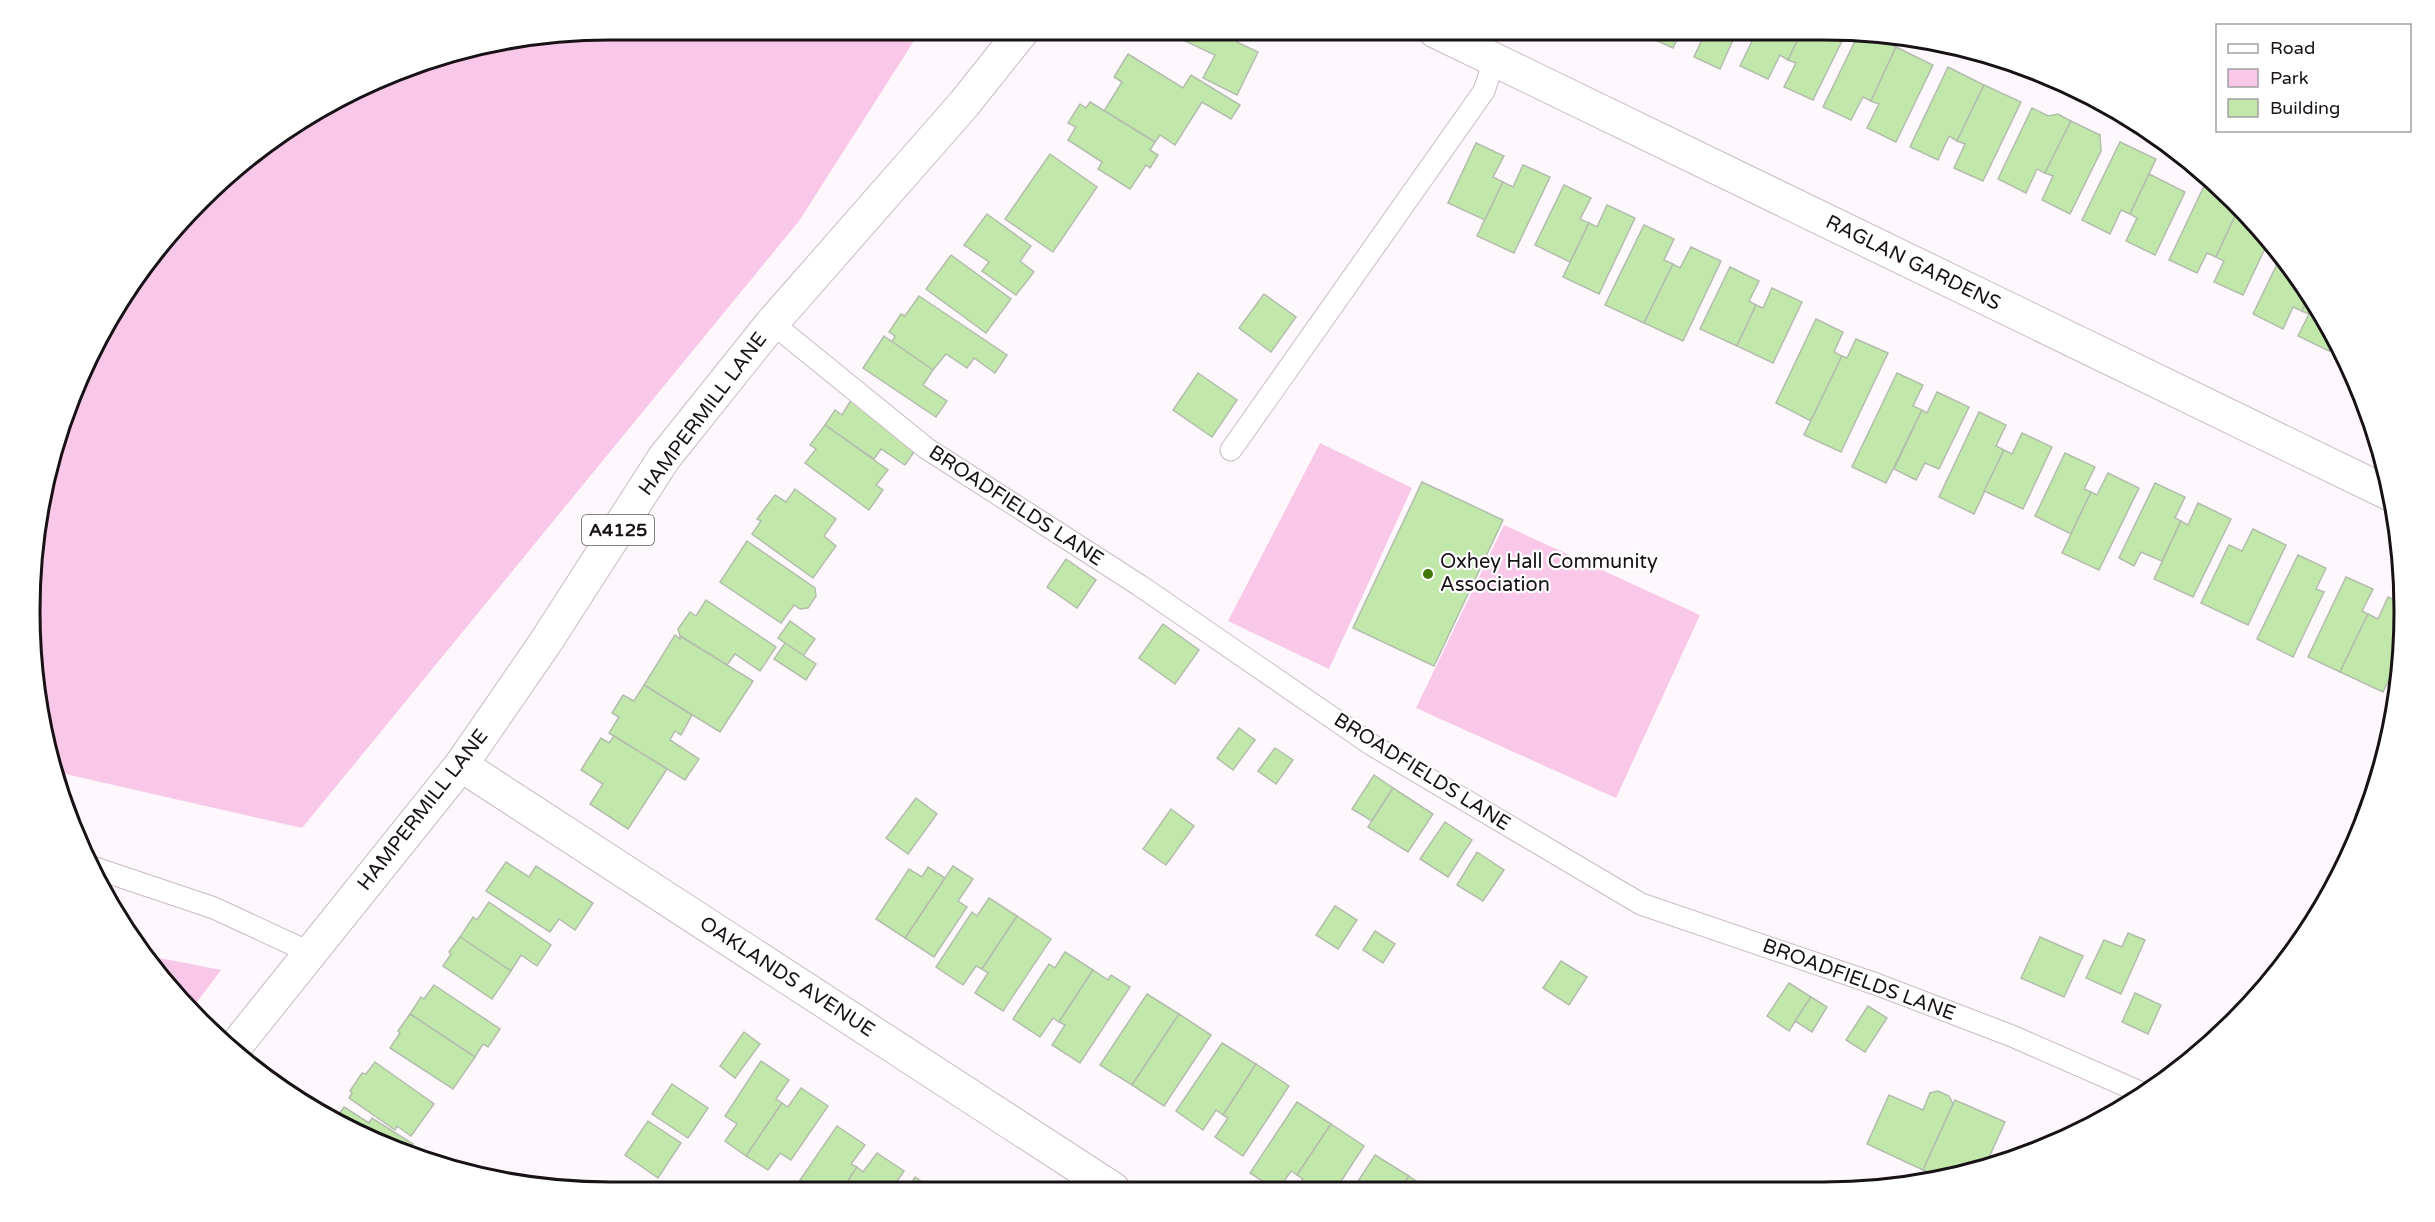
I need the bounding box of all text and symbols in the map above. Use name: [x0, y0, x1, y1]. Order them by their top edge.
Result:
legend: [2216, 24, 2411, 132]
text: Road: [2270, 37, 2315, 59]
text: Park: [2270, 67, 2309, 89]
text: Building: [2270, 97, 2340, 119]
street label: RAGLAN GARDENS: [1822, 210, 2004, 316]
street label: HAMPERMILL LANE: [634, 328, 772, 500]
street label: BROADFIELDS LANE: [924, 441, 1108, 571]
road number: A4125: [582, 515, 654, 545]
place label: Oxhey Hall Community Association: [1440, 550, 1658, 597]
marker: Oxhey Hall Community Association: [1421, 567, 1435, 581]
street label: BROADFIELDS LANE: [1329, 708, 1515, 836]
street label: HAMPERMILL LANE: [353, 725, 493, 895]
street label: OAKLANDS AVENUE: [695, 912, 879, 1042]
street label: BROADFIELDS LANE: [1759, 934, 1959, 1026]

